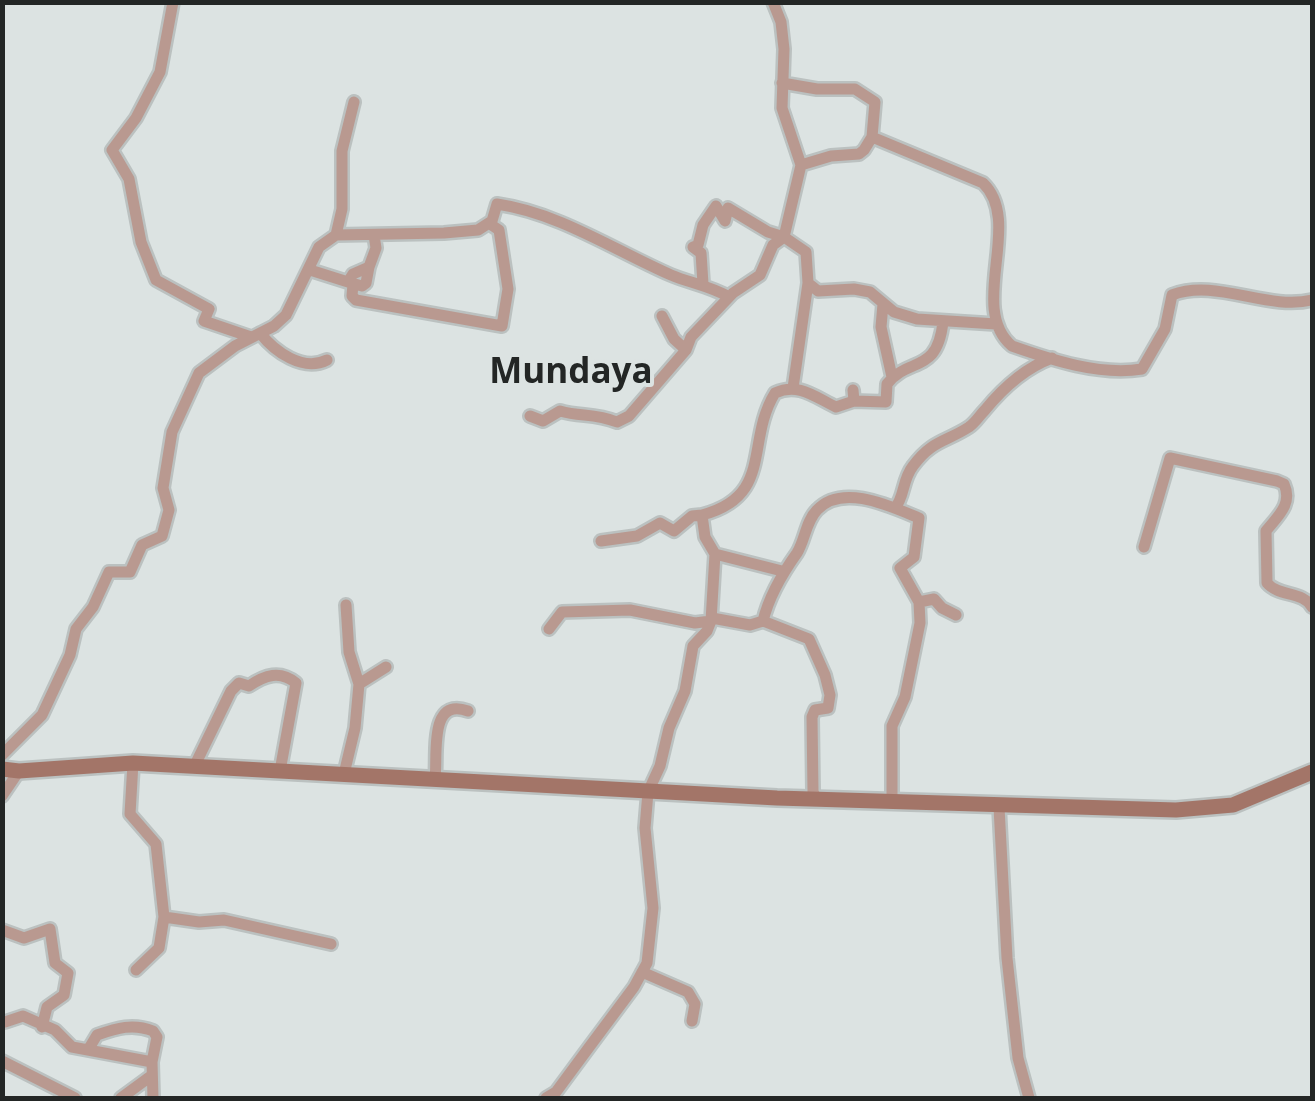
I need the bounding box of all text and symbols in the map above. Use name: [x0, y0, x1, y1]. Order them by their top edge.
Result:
district label: Mundaya: [489, 352, 653, 394]

